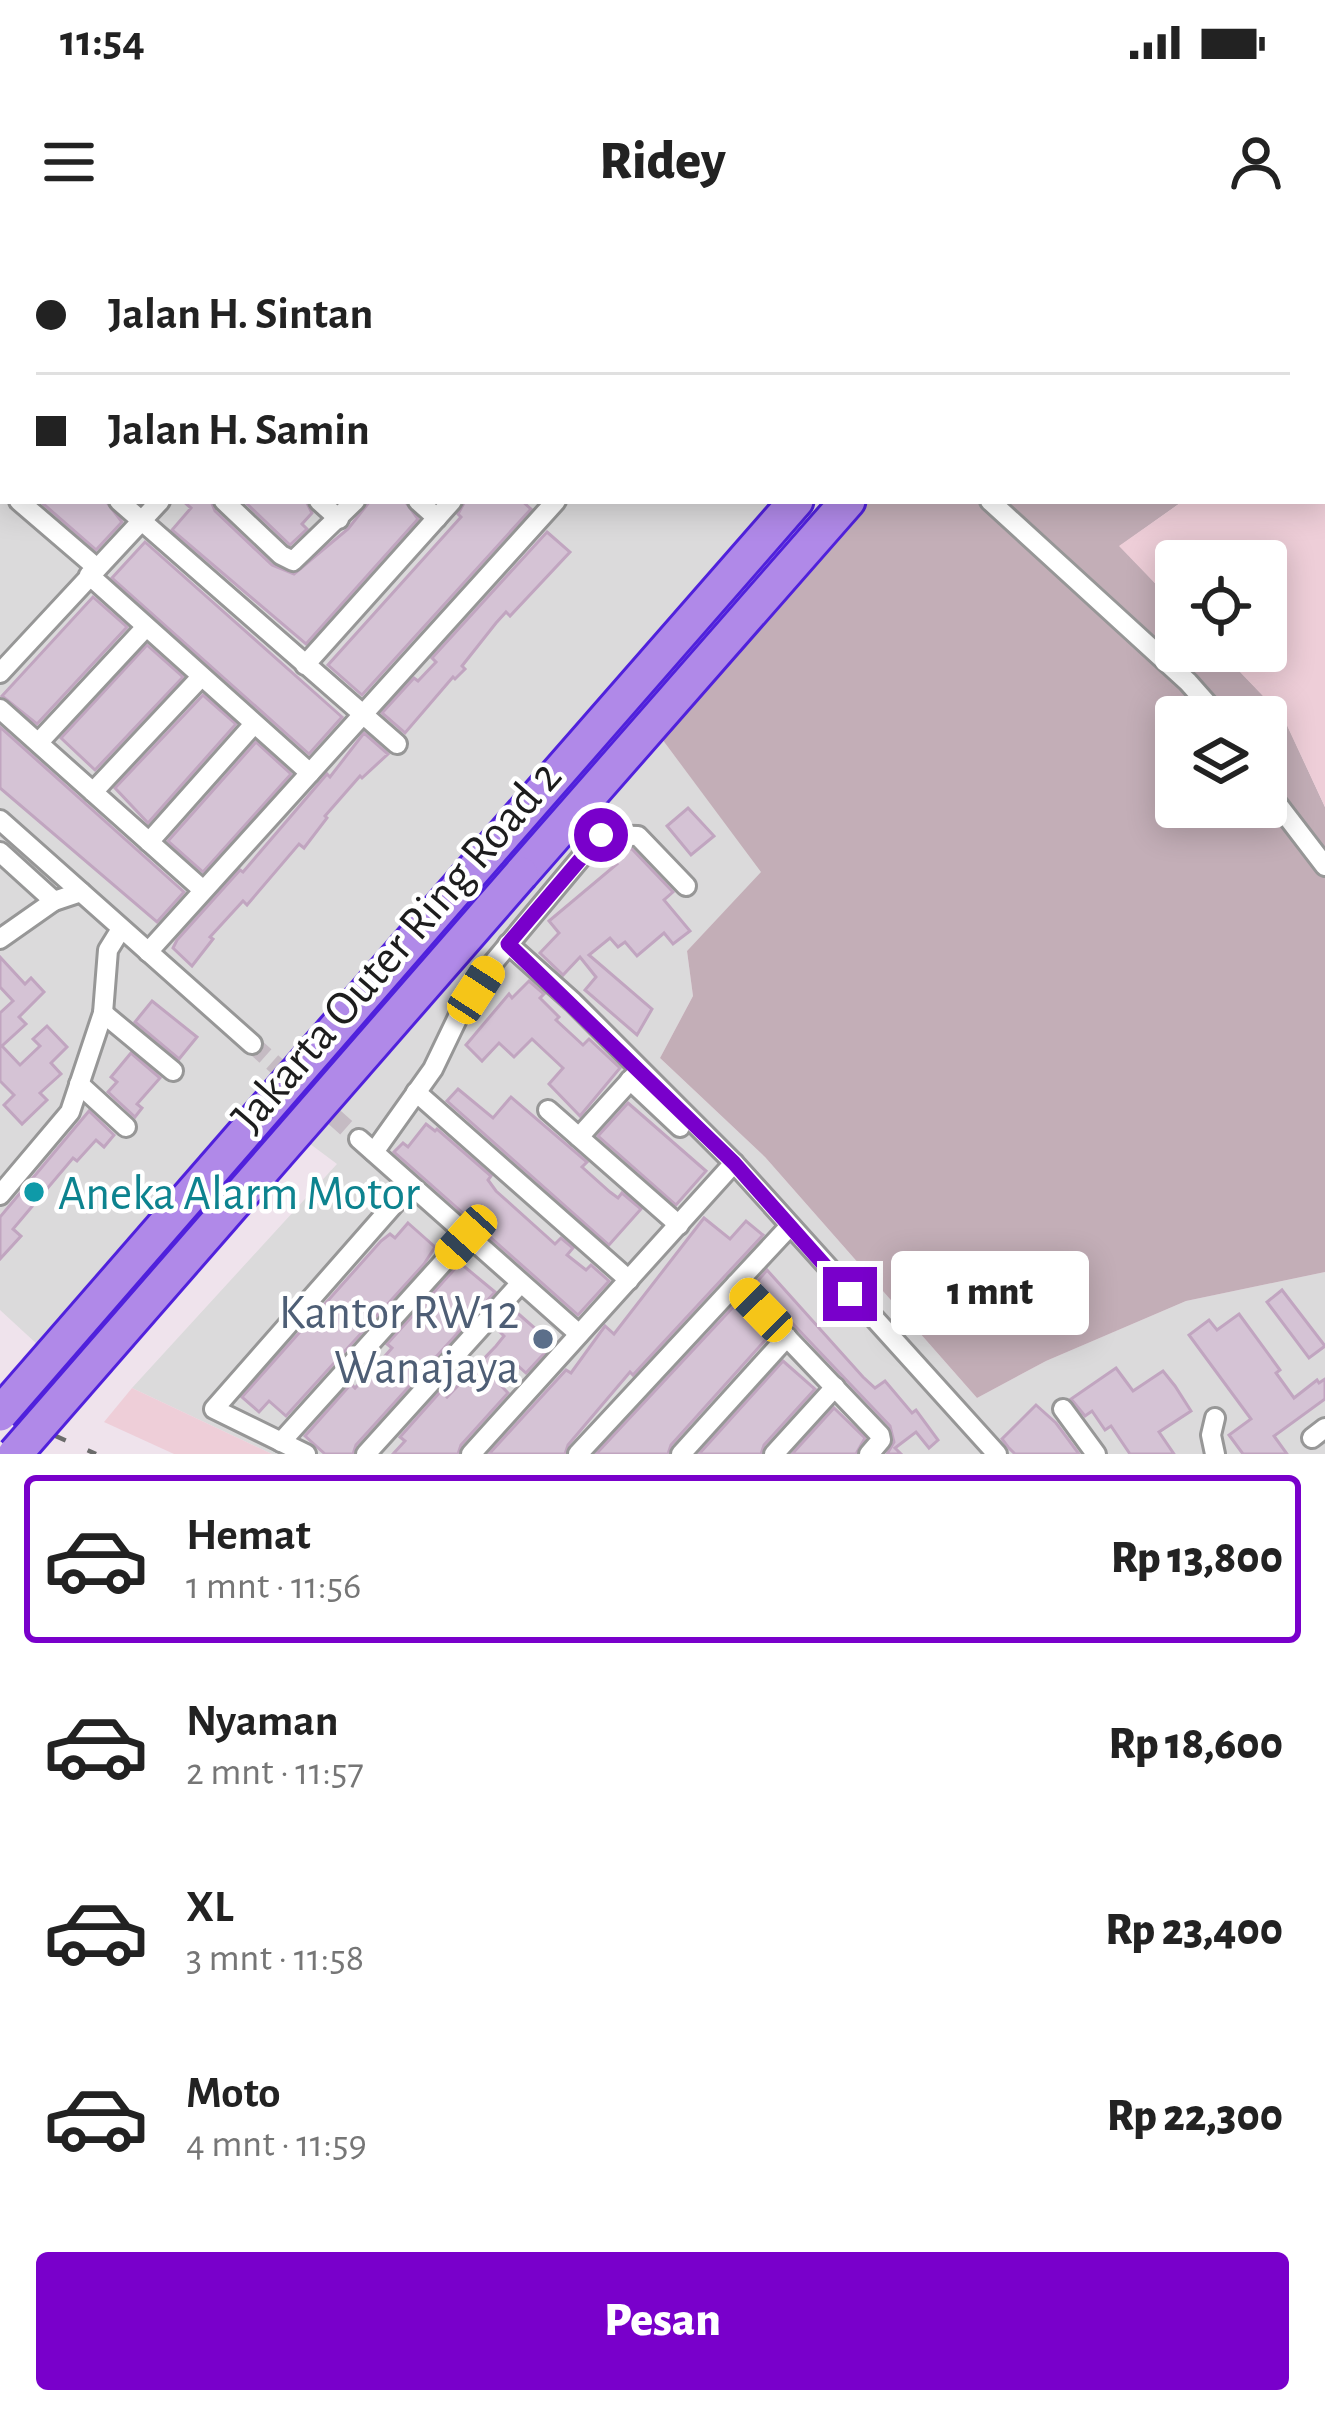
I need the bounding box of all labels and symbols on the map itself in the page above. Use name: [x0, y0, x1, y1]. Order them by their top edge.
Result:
street label: Jakarta Outer Ring Road 2: [224, 752, 571, 1142]
route start: [574, 808, 628, 862]
car: [441, 950, 511, 1030]
place label: Aneka Alarm Motor: [58, 1171, 421, 1219]
marker: Aneka Alarm Motor: [21, 1179, 47, 1205]
car: [429, 1198, 503, 1276]
callout: 1 mnt: [892, 1252, 1090, 1336]
route end: [823, 1267, 877, 1321]
car: [723, 1272, 799, 1348]
place label: Kantor RW12 Wanajaya: [279, 1290, 519, 1393]
marker: Kantor RW12 Wanajaya: [530, 1326, 556, 1352]

